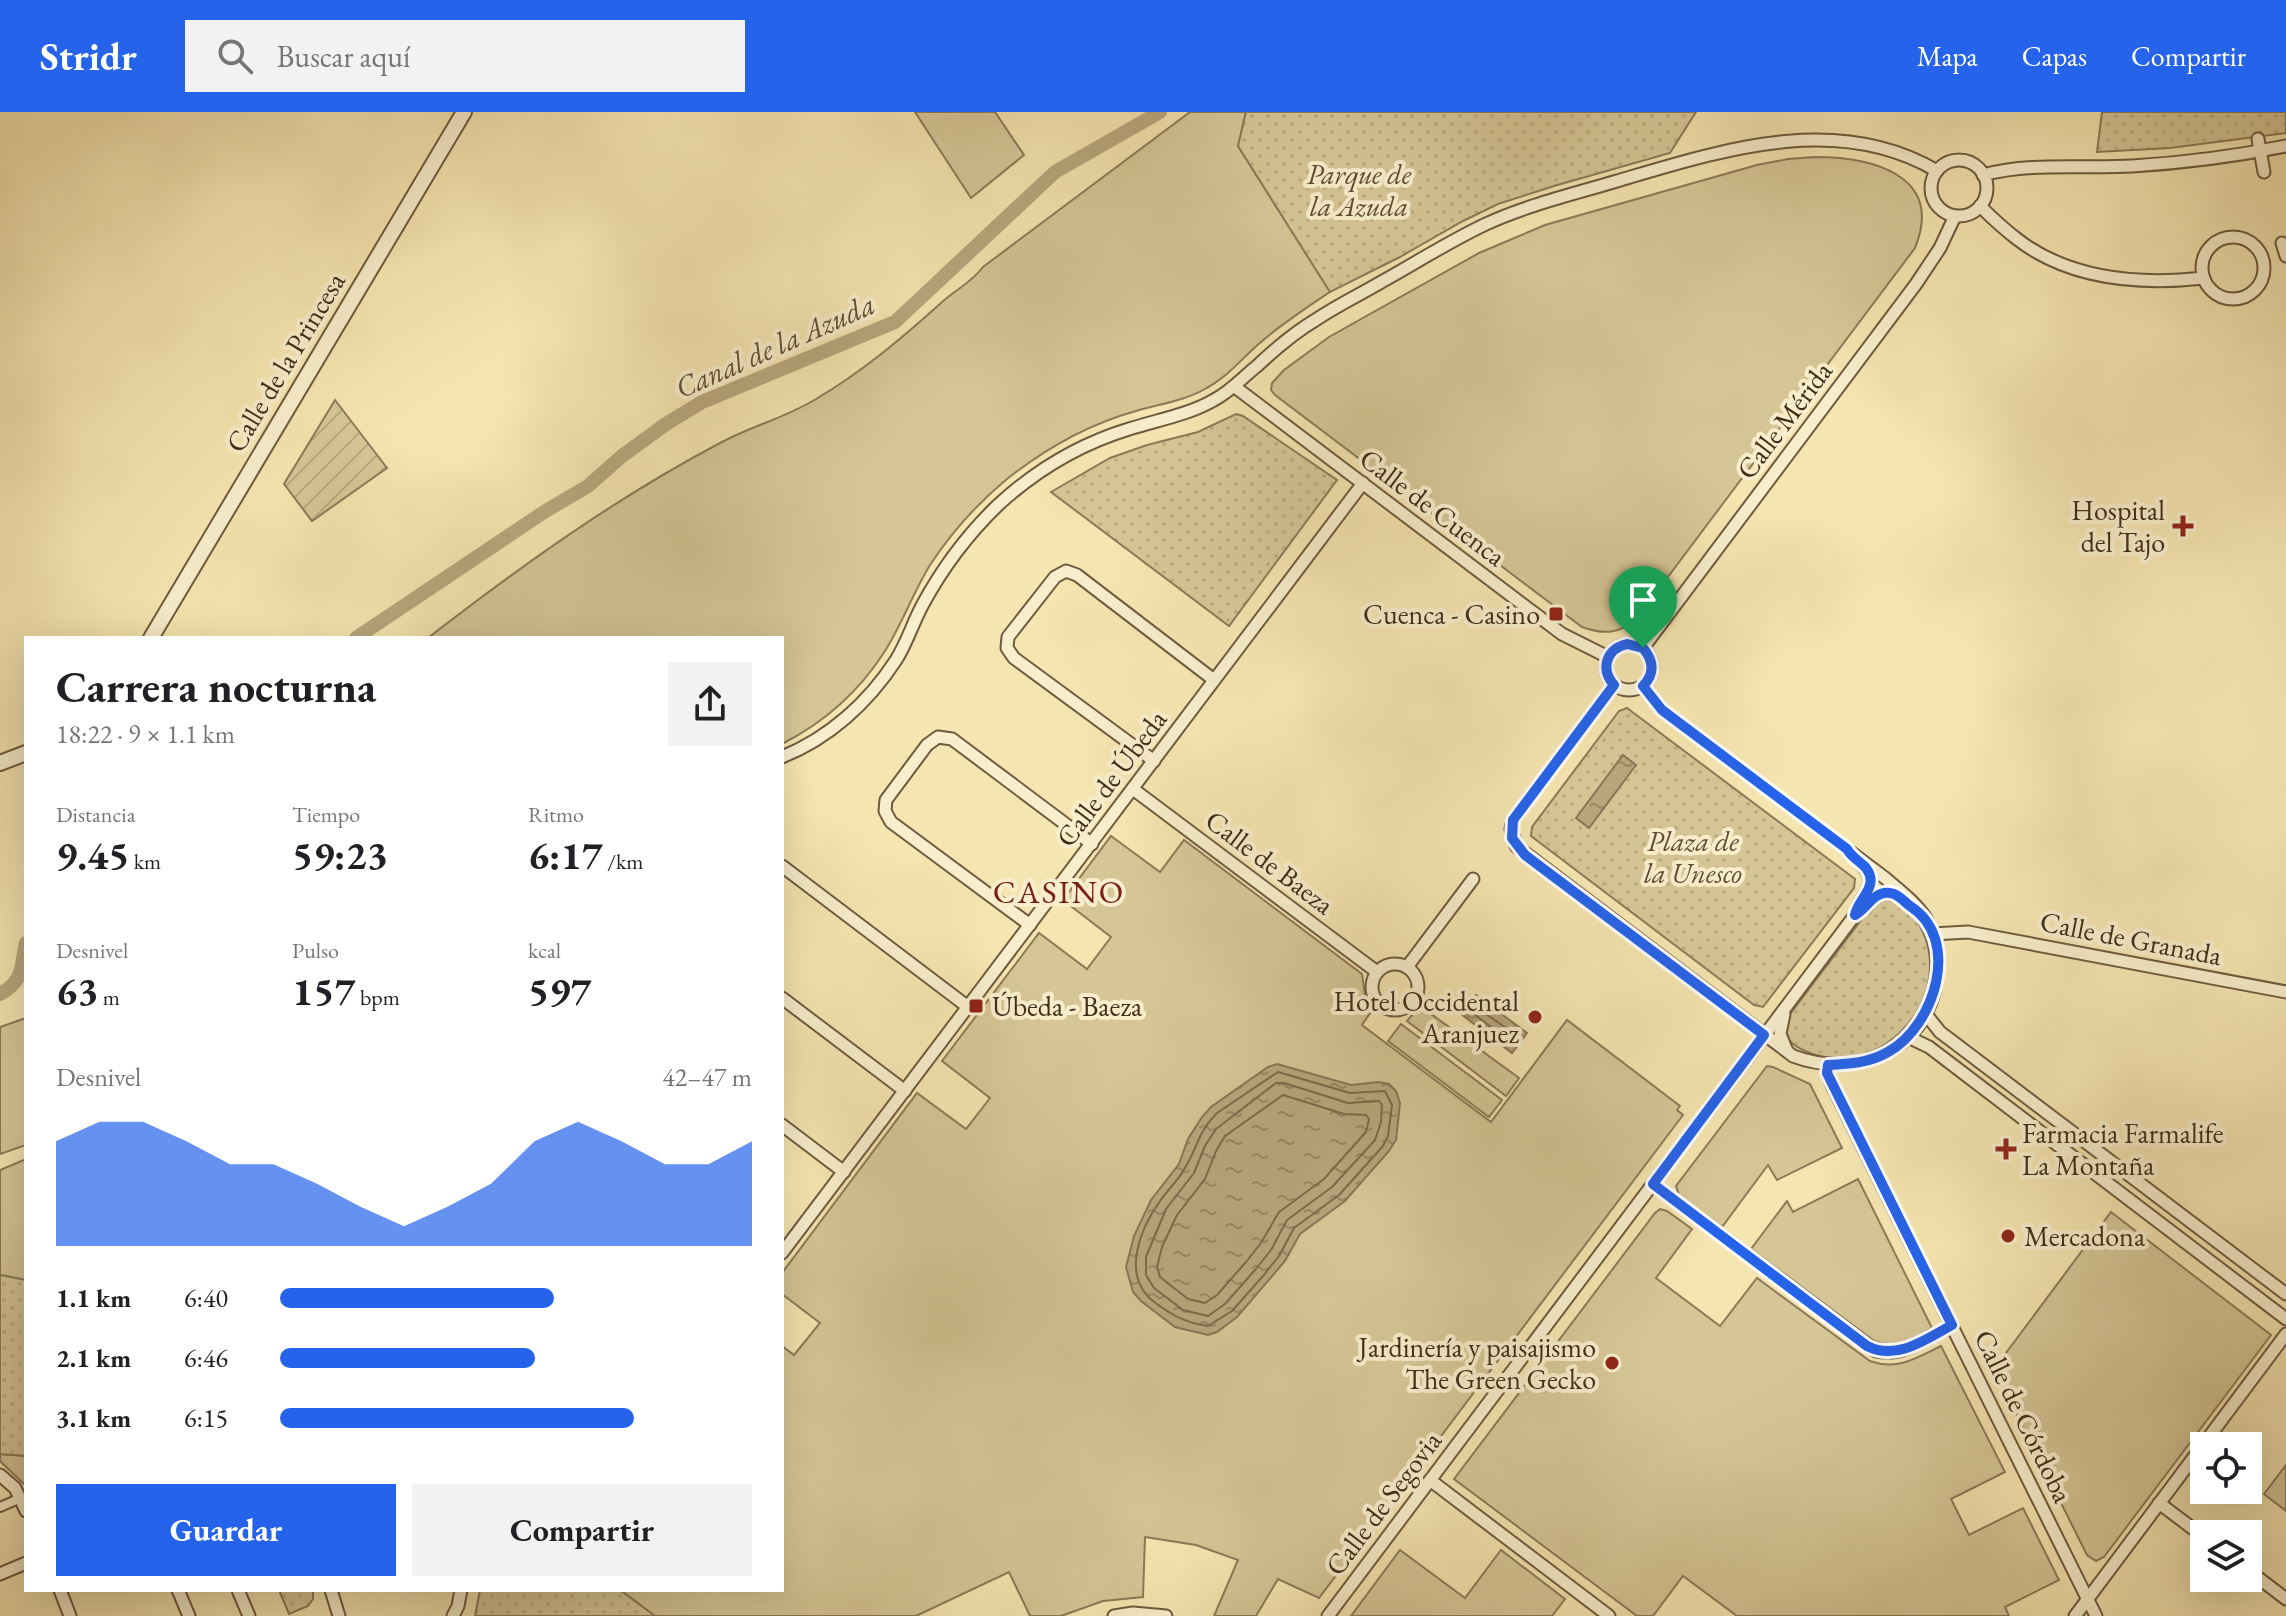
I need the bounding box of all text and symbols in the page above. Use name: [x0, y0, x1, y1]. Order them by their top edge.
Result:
search box: [185, 20, 745, 92]
text: Stridr: [40, 32, 137, 81]
icon: search: [213, 34, 257, 78]
text: Buscar aquí: [277, 37, 410, 76]
text: Mapa: [1917, 38, 1978, 74]
text: Capas: [2022, 38, 2087, 74]
text: Compartir: [2131, 38, 2246, 74]
park label: Parque de la Azuda: [1307, 156, 1412, 224]
street label: Calle de la Princesa: [217, 265, 353, 459]
water label: Canal de la Azuda: [669, 284, 881, 407]
street label: Calle Mérida: [1728, 353, 1840, 486]
street label: Calle de Cuenca: [1353, 440, 1514, 574]
place label: Hospital del Tajo: [2071, 492, 2165, 560]
marker: Hospital del Tajo: [2172, 515, 2194, 537]
pin: [1609, 566, 1677, 648]
icon: arrive: [1621, 578, 1665, 622]
place label: Cuenca - Casino: [1363, 596, 1540, 632]
marker: Cuenca - Casino: [1547, 605, 1565, 623]
text: Carrera nocturna: [56, 658, 376, 715]
button: share: [668, 662, 752, 746]
street label: Calle de Úbeda: [1048, 702, 1175, 854]
text: 18:22 · 9 × 1.1 km: [56, 717, 235, 751]
text: Distancia: [56, 800, 136, 829]
text: Tiempo: [292, 800, 360, 829]
text: Ritmo: [528, 800, 584, 829]
street label: Calle de Baeza: [1198, 802, 1342, 923]
park label: Plaza de la Unesco: [1644, 823, 1742, 891]
text: 9.45: [56, 829, 129, 881]
text: 59:23: [292, 829, 388, 881]
text: 6:17: [528, 829, 603, 881]
text: km: [129, 847, 161, 876]
text: /km: [603, 847, 643, 876]
district label: CASINO: [993, 871, 1125, 913]
street label: Calle de Granada: [2037, 903, 2226, 973]
text: Desnivel: [56, 936, 128, 965]
text: Pulso: [292, 936, 339, 965]
text: kcal: [528, 936, 561, 965]
text: 63: [56, 965, 98, 1017]
text: 157: [292, 965, 355, 1017]
text: 597: [528, 965, 591, 1017]
text: m: [98, 983, 120, 1012]
text: bpm: [355, 983, 400, 1012]
place label: Hotel Occidental Aranjuez: [1333, 983, 1519, 1051]
place label: Úbeda - Baeza: [992, 988, 1143, 1024]
marker: Úbeda - Baeza: [967, 997, 985, 1015]
marker: Hotel Occidental Aranjuez: [1526, 1008, 1544, 1026]
text: Desnivel: [56, 1060, 141, 1094]
text: 42–47 m: [662, 1060, 752, 1094]
place label: Farmacia Farmalife La Montaña: [2022, 1115, 2224, 1183]
marker: Farmacia Farmalife La Montaña: [1997, 1140, 2015, 1158]
place label: Mercadona: [2024, 1218, 2146, 1254]
marker: Mercadona: [1999, 1227, 2017, 1245]
text: 1.1 km: [56, 1281, 131, 1315]
text: 6:40: [184, 1281, 228, 1315]
street label: Calle de Córdoba: [1967, 1324, 2082, 1509]
place label: Jardinería y paisajismo The Green Gecko: [1357, 1329, 1596, 1397]
text: 2.1 km: [56, 1341, 131, 1375]
text: 6:46: [184, 1341, 228, 1375]
marker: Jardinería y paisajismo The Green Gecko: [1603, 1354, 1621, 1372]
text: 3.1 km: [56, 1401, 131, 1435]
text: 6:15: [184, 1401, 228, 1435]
street label: Calle de Segovia: [1317, 1423, 1449, 1582]
map controls: [2190, 1432, 2262, 1592]
button: locate: [2190, 1432, 2262, 1504]
button: Guardar: [56, 1484, 396, 1576]
button: Compartir: [412, 1484, 752, 1576]
button: layers: [2190, 1520, 2262, 1592]

